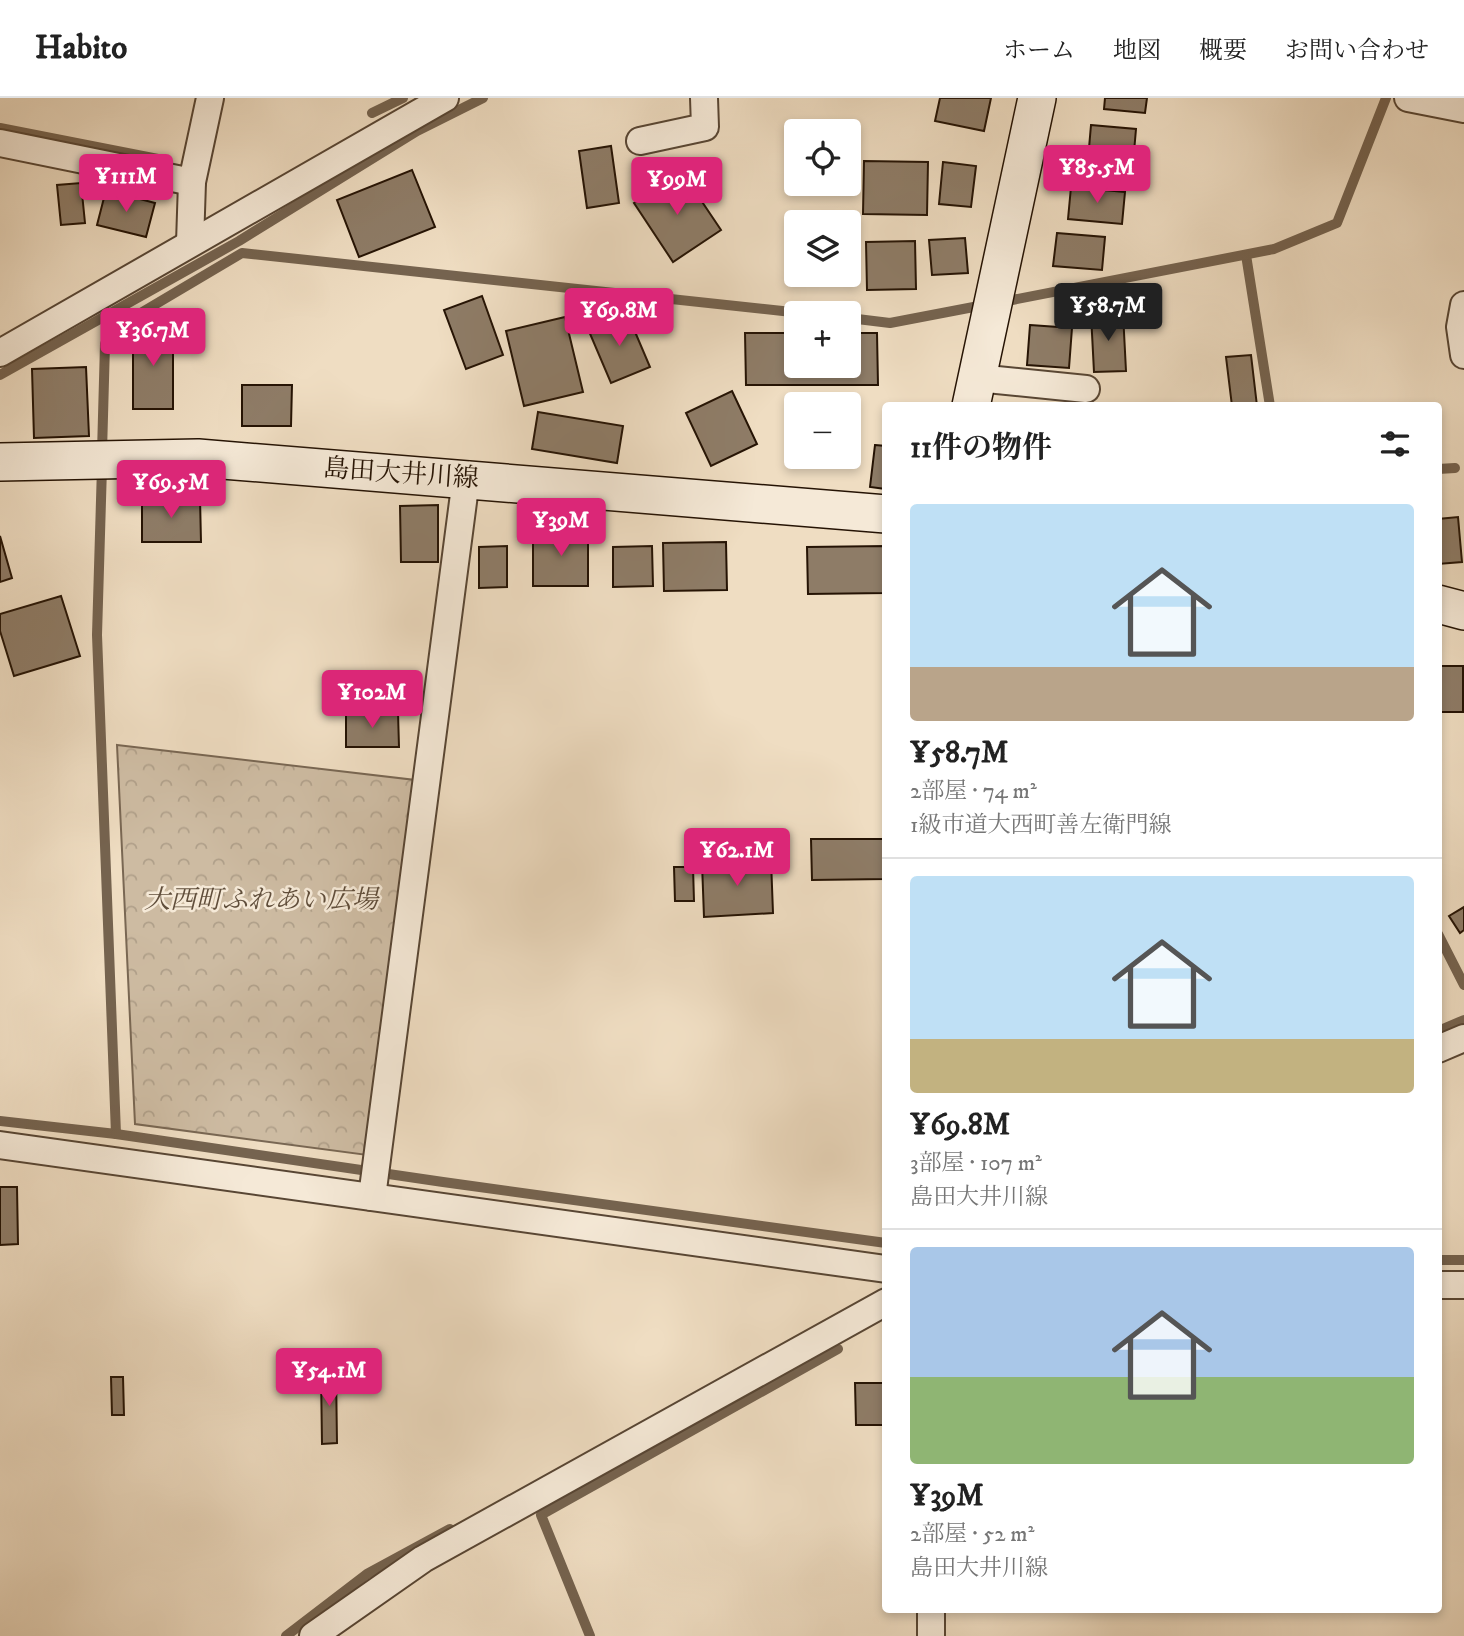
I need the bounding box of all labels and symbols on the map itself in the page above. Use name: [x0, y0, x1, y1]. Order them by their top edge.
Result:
pin: ¥85.5M: [1040, 146, 1154, 205]
pin: ¥111M: [77, 155, 175, 214]
pin: ¥99M: [636, 158, 718, 217]
pin: ¥58.7M: [1051, 284, 1165, 343]
pin: ¥69.8M: [562, 288, 676, 348]
pin: ¥36.7M: [96, 308, 210, 368]
street label: 島田大井川線: [322, 452, 480, 496]
pin: ¥69.5M: [114, 460, 228, 520]
pin: ¥39M: [520, 498, 602, 558]
pin: ¥102M: [323, 670, 421, 730]
pin: ¥62.1M: [680, 828, 794, 888]
park label: 大西町ふれあい広場: [144, 884, 380, 917]
pin: ¥54.1M: [272, 1348, 386, 1408]

